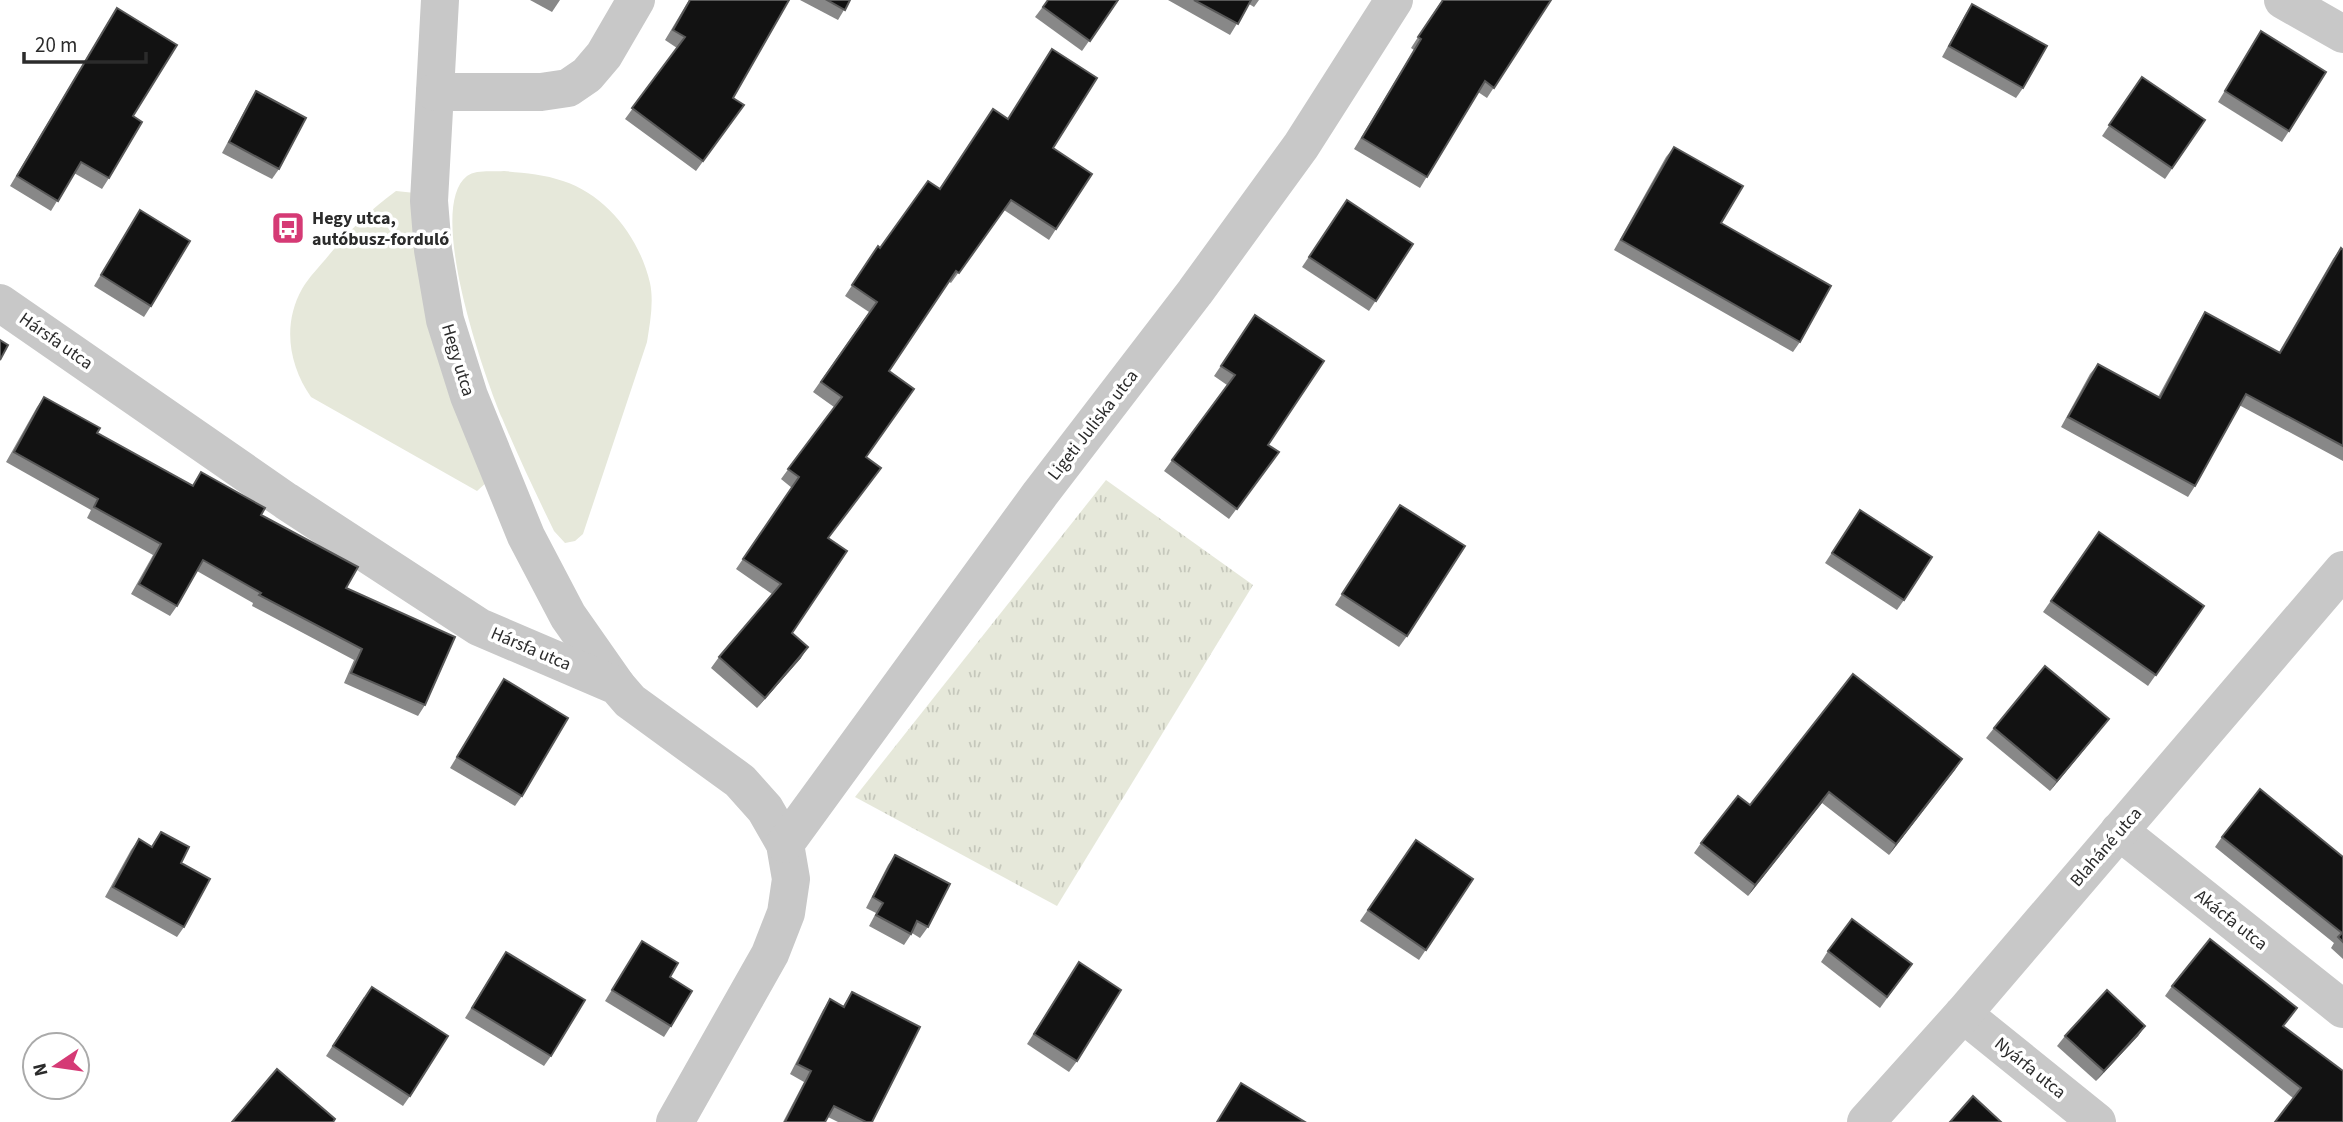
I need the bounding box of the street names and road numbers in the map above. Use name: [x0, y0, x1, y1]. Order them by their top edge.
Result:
street label: Hársfa utca: [14, 306, 98, 376]
street label: Hegy utca: [435, 321, 481, 399]
street label: Ligeti Juliska utca: [1042, 365, 1144, 485]
street label: Hársfa utca: [487, 621, 575, 677]
street label: Blaháné utca: [2064, 802, 2148, 892]
street label: Akácfa utca: [2189, 884, 2273, 956]
street label: Nyárfa utca: [1989, 1031, 2071, 1105]

